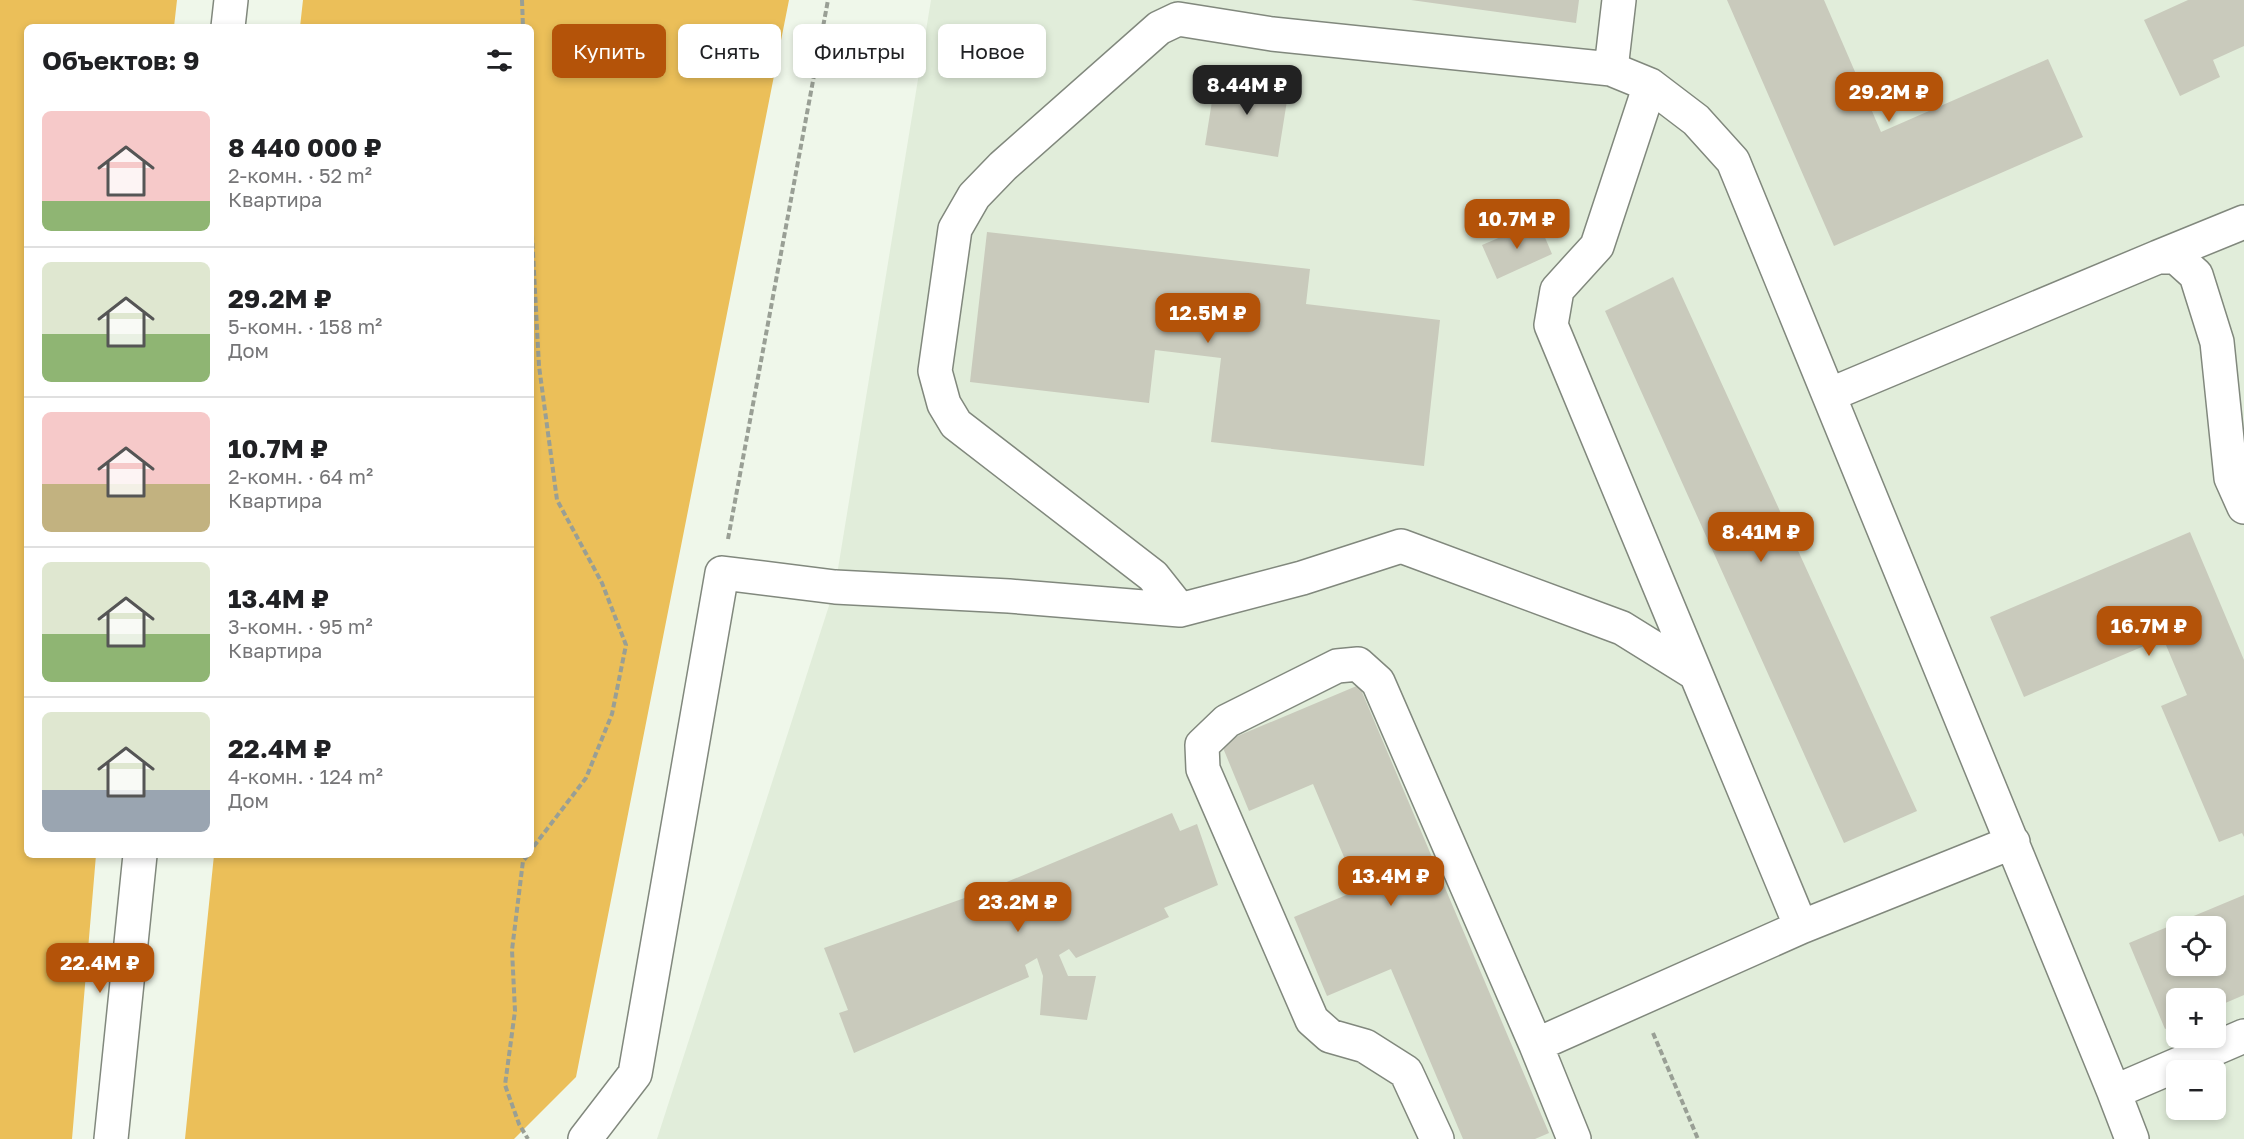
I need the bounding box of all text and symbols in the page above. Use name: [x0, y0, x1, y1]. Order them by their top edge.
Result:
chip: Купить: [552, 24, 666, 78]
chip: Снять: [678, 24, 781, 78]
chip: Фильтры: [793, 24, 926, 78]
chip: Новое: [938, 24, 1046, 78]
icon: filters: [483, 44, 516, 77]
text: Объектов: 9: [42, 45, 200, 76]
pin: 8.44M ₽: [1192, 65, 1302, 116]
text: 8.44M ₽: [1207, 72, 1287, 96]
pin: 29.2M ₽: [1834, 72, 1944, 123]
text: 29.2M ₽: [1849, 79, 1929, 103]
text: 8 440 000 ₽: [228, 132, 382, 163]
icon: home: [90, 135, 162, 207]
text: 2-комн. · 52 m²: [228, 163, 372, 187]
text: Квартира: [228, 187, 322, 211]
pin: 10.7M ₽: [1462, 199, 1572, 250]
text: 10.7M ₽: [1479, 206, 1555, 230]
text: 29.2M ₽: [228, 283, 332, 314]
icon: home: [90, 286, 162, 358]
pin: 12.5M ₽: [1153, 293, 1263, 344]
text: 12.5M ₽: [1169, 300, 1247, 324]
text: 5-комн. · 158 m²: [228, 314, 382, 338]
text: Дом: [228, 338, 269, 362]
text: 10.7M ₽: [228, 433, 328, 464]
icon: home: [90, 436, 162, 508]
text: 2-комн. · 64 m²: [228, 464, 373, 488]
text: Квартира: [228, 488, 322, 512]
pin: 8.41M ₽: [1706, 512, 1816, 563]
text: 8.41M ₽: [1722, 519, 1800, 543]
text: 13.4M ₽: [228, 583, 329, 614]
icon: home: [90, 586, 162, 658]
pin: 16.7M ₽: [2094, 606, 2204, 657]
text: 16.7M ₽: [2111, 613, 2187, 637]
text: 3-комн. · 95 m²: [228, 614, 373, 638]
text: Квартира: [228, 638, 322, 662]
text: 22.4M ₽: [228, 733, 331, 764]
icon: home: [90, 736, 162, 808]
text: 4-комн. · 124 m²: [228, 764, 383, 788]
text: Дом: [228, 788, 269, 812]
pin: 13.4M ₽: [1336, 856, 1446, 907]
text: 13.4M ₽: [1352, 863, 1430, 887]
pin: 23.2M ₽: [963, 882, 1073, 933]
text: 23.2M ₽: [978, 889, 1058, 913]
map controls: [2166, 916, 2226, 1120]
button: locate: [2166, 916, 2226, 976]
pin: 22.4M ₽: [45, 943, 155, 994]
text: 22.4M ₽: [60, 950, 140, 974]
button: +: [2166, 988, 2226, 1048]
button: −: [2166, 1060, 2226, 1120]

